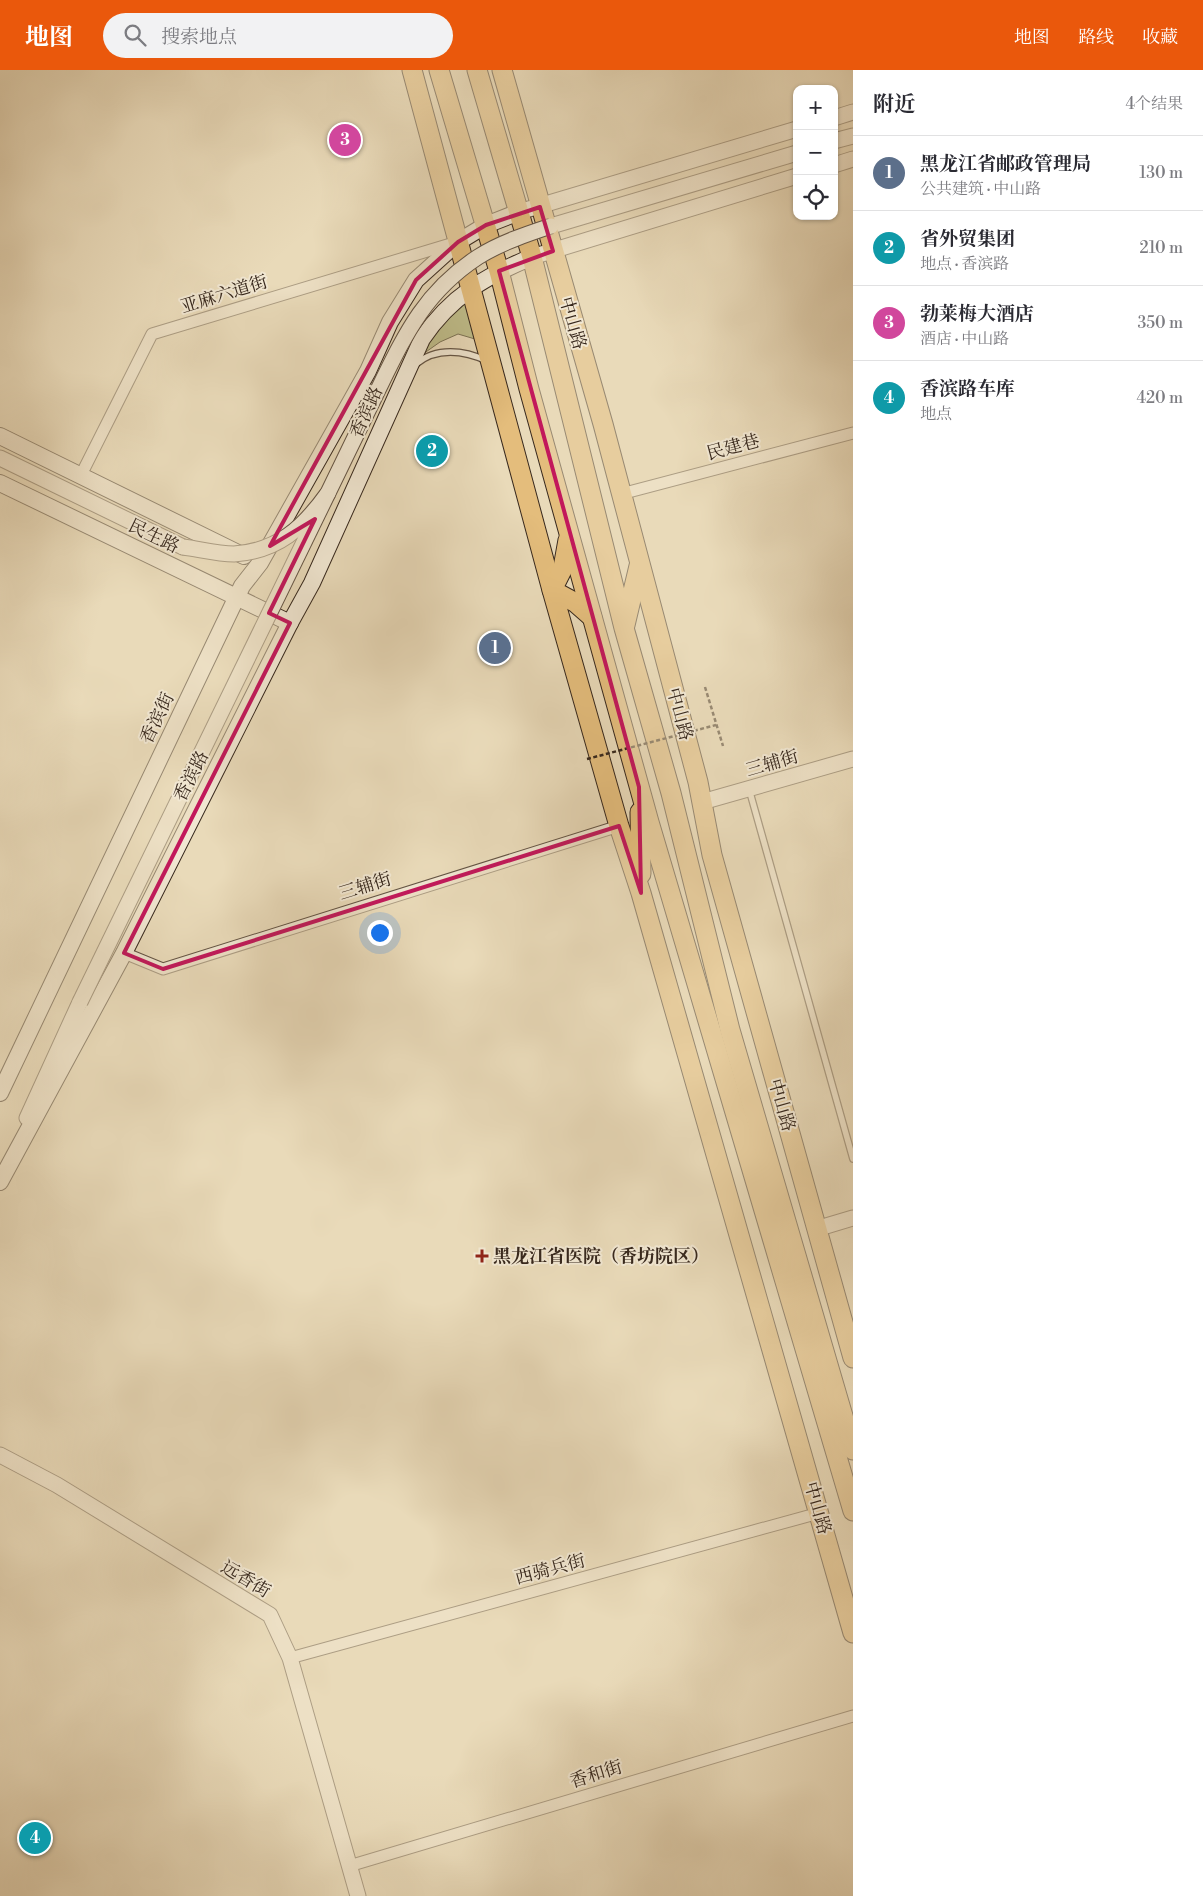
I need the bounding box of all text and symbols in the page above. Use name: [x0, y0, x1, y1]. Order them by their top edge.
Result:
search box: [103, 13, 453, 58]
icon: search: [121, 21, 149, 49]
text: 地图: [25, 23, 73, 53]
text: 搜索地点: [161, 25, 237, 49]
text: 地图: [1014, 26, 1050, 49]
text: 路线: [1078, 26, 1114, 49]
text: 收藏: [1142, 26, 1178, 49]
map controls: [793, 85, 838, 220]
button: +: [793, 85, 838, 130]
text: 附近: [873, 92, 915, 118]
text: 4个结果: [1125, 94, 1183, 114]
pin: 3: [329, 121, 361, 159]
button: −: [793, 130, 838, 175]
text: 黑龙江省邮政管理局: [920, 152, 1091, 176]
text: 1: [885, 163, 893, 183]
text: 130 m: [1139, 163, 1183, 183]
button: locate: [793, 175, 838, 220]
text: 公共建筑 · 中山路: [920, 179, 1041, 199]
text: 省外贸集团: [920, 227, 1015, 251]
text: 2: [884, 238, 894, 258]
text: 210 m: [1139, 238, 1183, 258]
text: 地点 · 香滨路: [920, 254, 1009, 274]
street label: 亚麻六道街: [178, 270, 271, 319]
street label: 中山路: [554, 294, 591, 352]
text: 勃莱梅大酒店: [920, 302, 1034, 326]
text: 3: [884, 313, 894, 333]
text: 350 m: [1137, 313, 1183, 333]
text: 酒店 · 中山路: [920, 329, 1009, 349]
text: 香滨路车库: [920, 377, 1015, 401]
street label: 香滨路: [345, 383, 388, 442]
text: 4: [884, 388, 894, 408]
text: 420 m: [1136, 388, 1183, 408]
text: 地点: [920, 404, 952, 424]
street label: 民建巷: [704, 429, 762, 466]
pin: 2: [416, 432, 448, 470]
street label: 民生路: [124, 514, 183, 559]
pin: 1: [479, 629, 511, 667]
street label: 中山路: [661, 685, 698, 743]
street label: 香滨街: [135, 689, 180, 748]
street label: 三辅街: [743, 745, 801, 782]
street label: 香滨路: [169, 747, 214, 806]
street label: 三辅街: [336, 868, 394, 905]
your location: [367, 920, 393, 946]
street label: 中山路: [763, 1076, 800, 1134]
place label: 黑龙江省医院（香坊院区）: [493, 1245, 709, 1268]
marker: 黑龙江省医院（香坊院区）: [475, 1249, 489, 1263]
street label: 中山路: [799, 1479, 836, 1537]
street label: 西骑兵街: [512, 1549, 588, 1590]
street label: 远香街: [217, 1556, 275, 1603]
street label: 香和街: [567, 1756, 625, 1793]
pin: 4: [19, 1819, 51, 1857]

